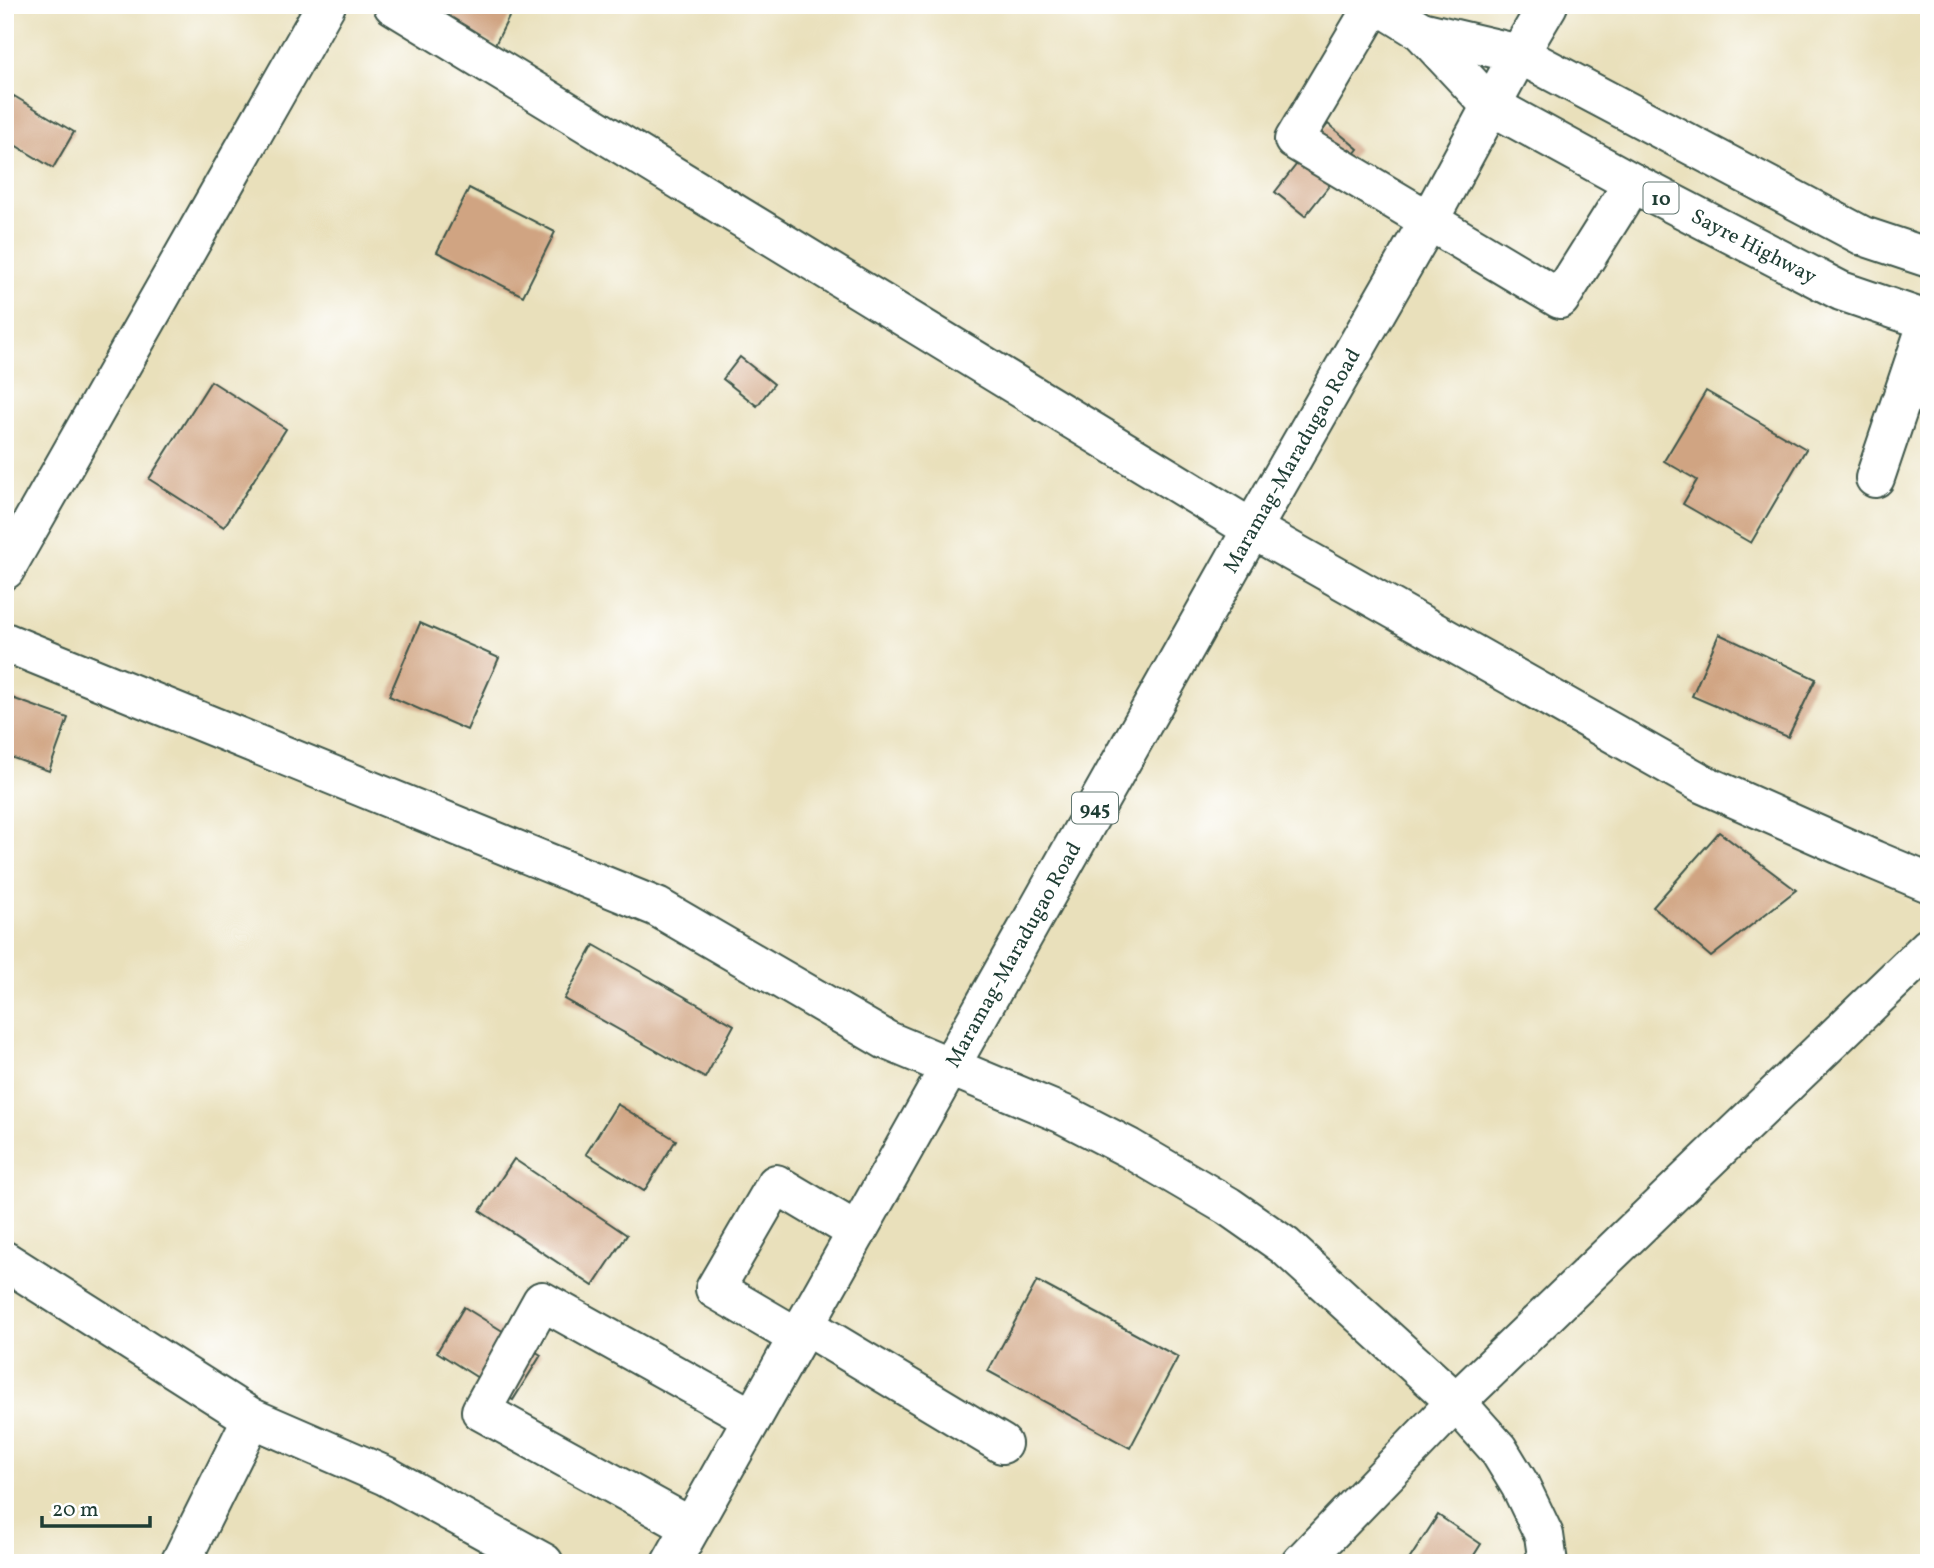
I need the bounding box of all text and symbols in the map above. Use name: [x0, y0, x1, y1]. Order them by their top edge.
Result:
road number: 10: [1644, 182, 1678, 214]
street label: Sayre Highway: [1686, 203, 1822, 292]
street label: Maramag-Maradugao Road: [1217, 344, 1368, 579]
road number: 945: [1072, 792, 1118, 824]
street label: Maramag-Maradugao Road: [939, 837, 1089, 1073]
scale bar: [42, 1484, 150, 1528]
text: 20 m: [52, 1496, 98, 1525]

